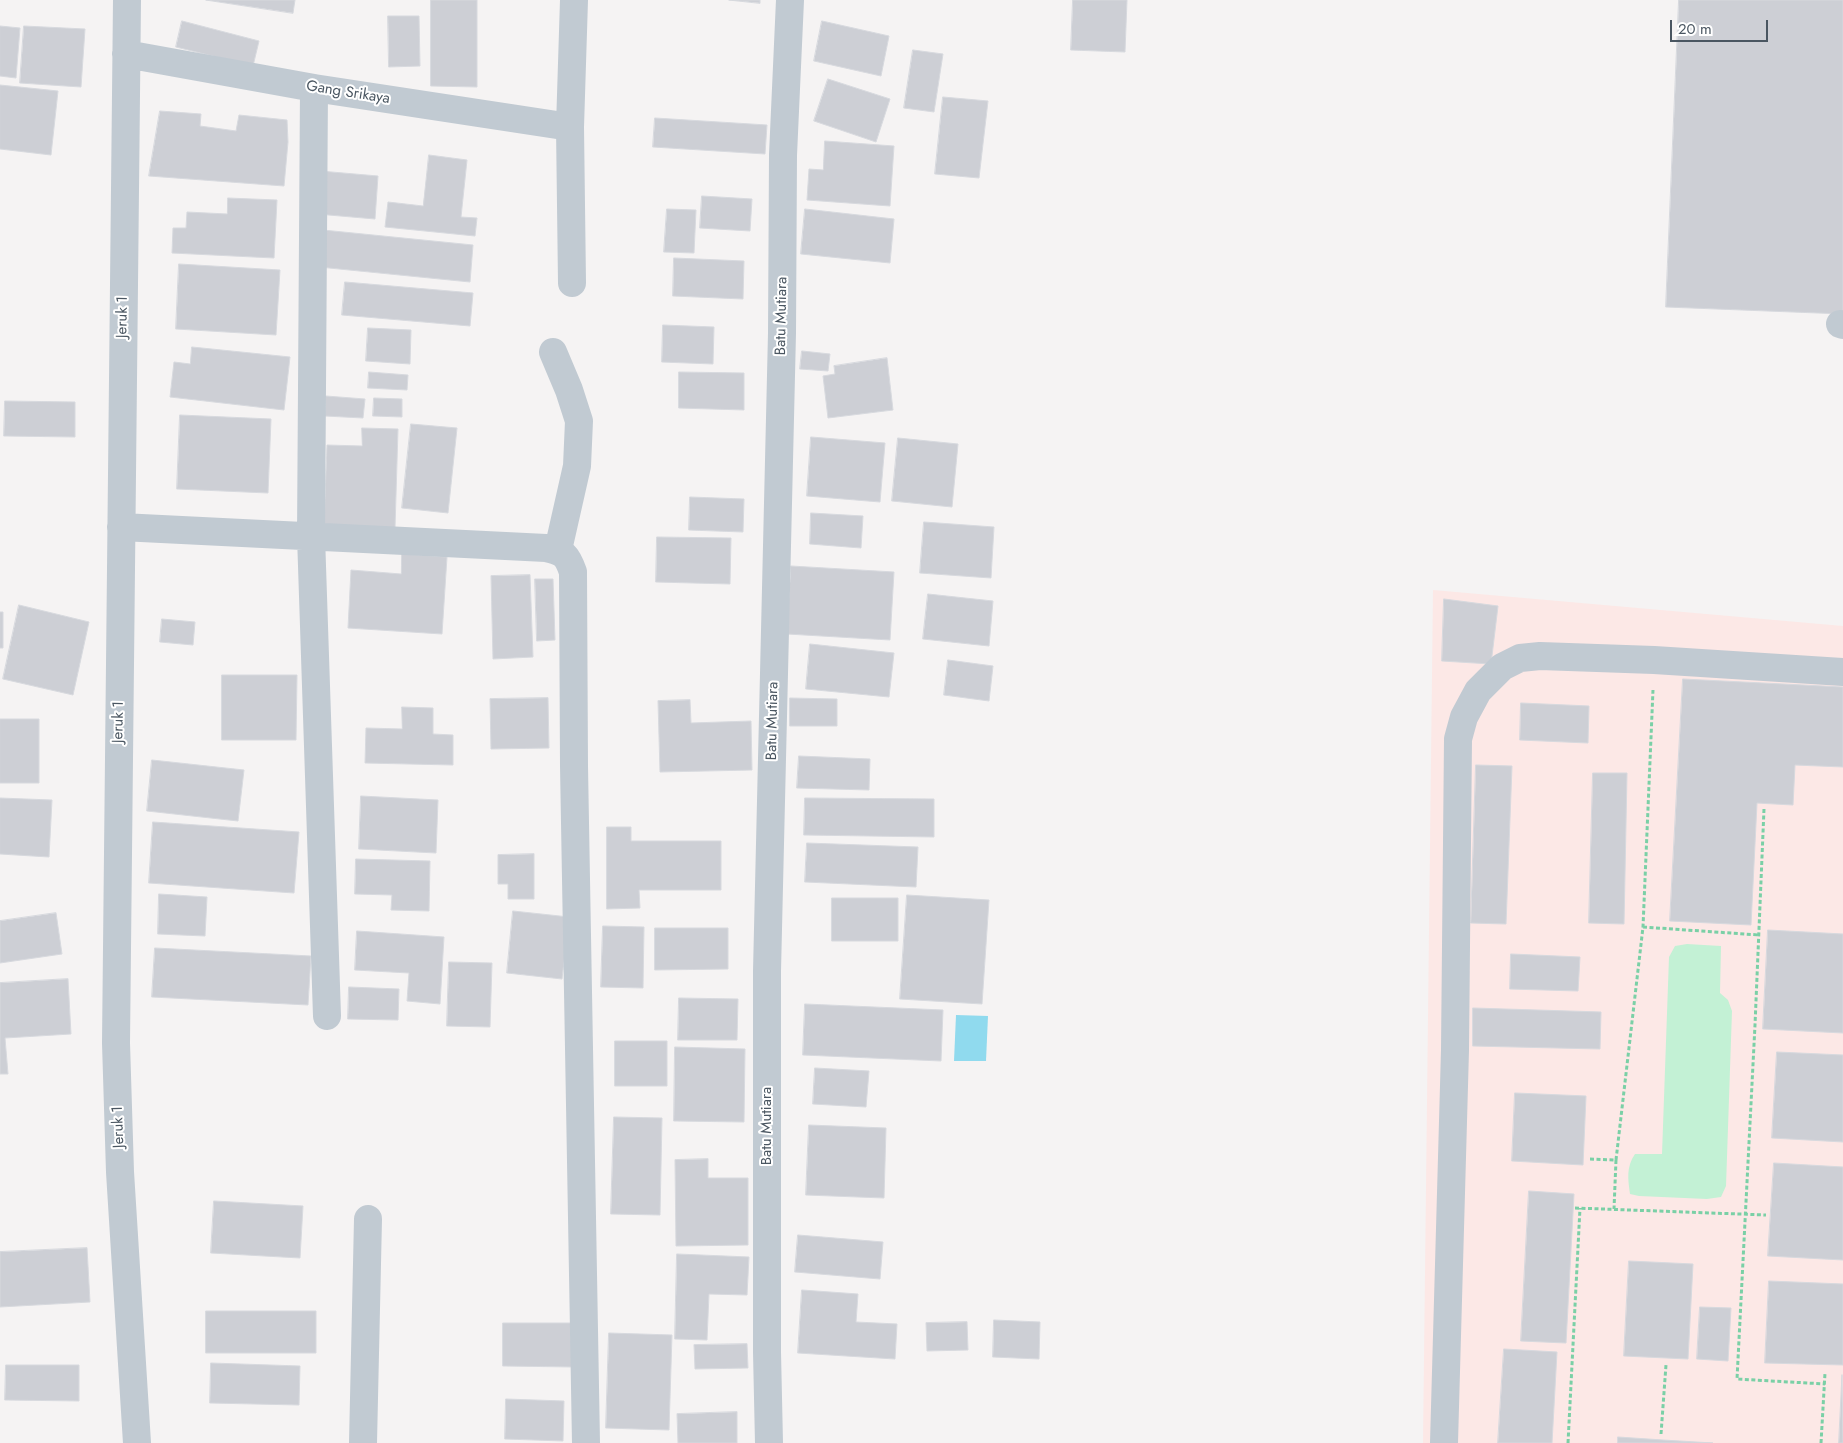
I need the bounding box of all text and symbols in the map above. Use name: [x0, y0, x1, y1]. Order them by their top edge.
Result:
scale bar: [1673, 10, 1770, 42]
text: 20 m: [1678, 18, 1712, 40]
street label: Gang Srikaya: [305, 77, 391, 109]
street label: Batu Mutiara: [772, 277, 792, 355]
street label: Jeruk 1: [114, 296, 132, 338]
street label: Batu Mutiara: [763, 682, 783, 760]
street label: Jeruk 1: [110, 701, 128, 743]
street label: Batu Mutiara: [758, 1087, 776, 1165]
street label: Jeruk 1: [109, 1106, 129, 1148]

